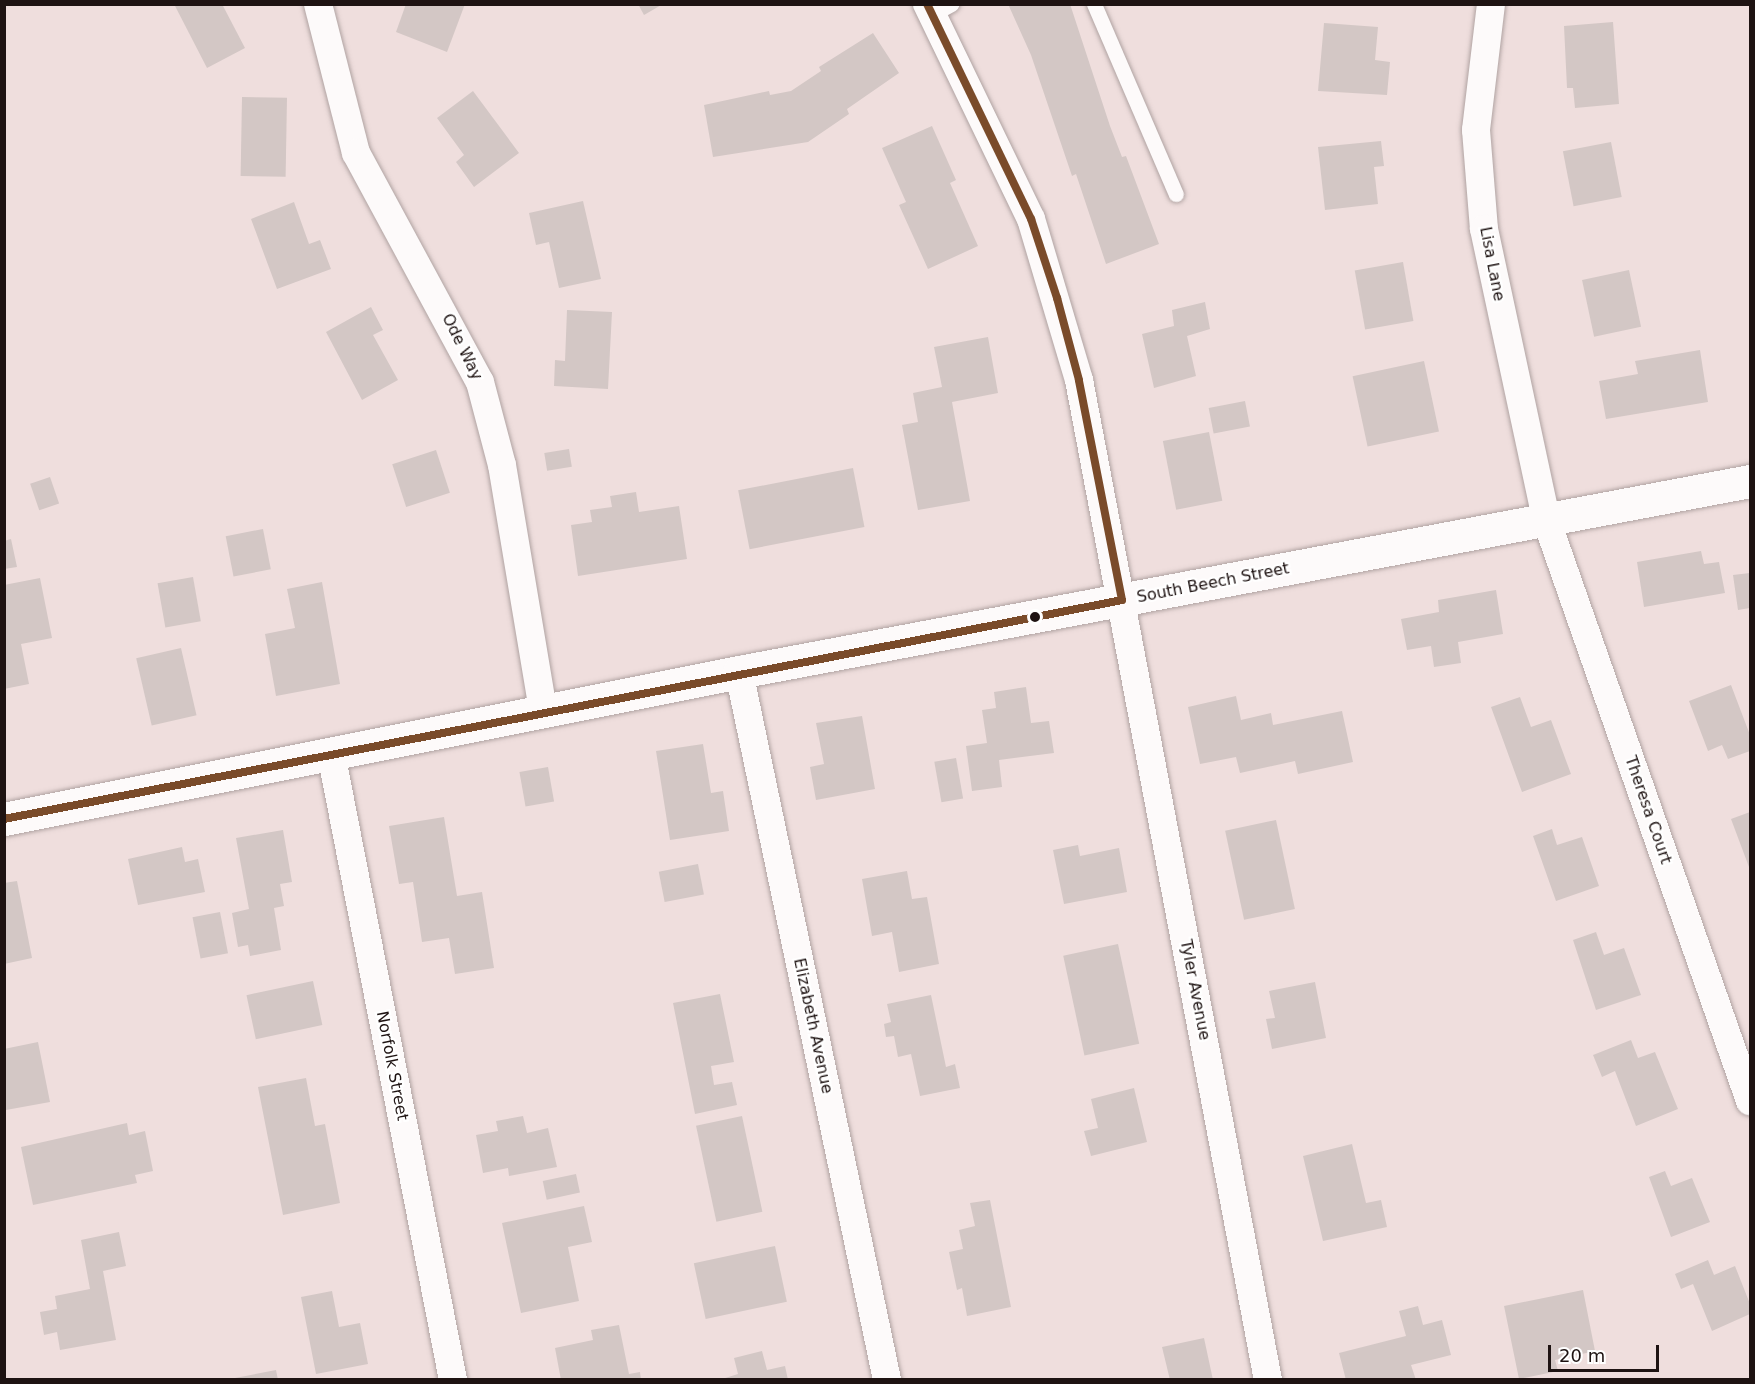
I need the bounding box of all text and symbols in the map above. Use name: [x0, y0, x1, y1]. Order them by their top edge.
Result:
street label: Lisa Lane: [1475, 225, 1509, 303]
street label: Ode Way: [438, 311, 486, 383]
street label: South Beech Street: [1135, 559, 1291, 607]
unlabelled marker: [1029, 611, 1041, 623]
street label: Theresa Court: [1621, 753, 1675, 867]
street label: Tyler Avenue: [1176, 938, 1214, 1042]
street label: Elizabeth Avenue: [789, 956, 837, 1096]
street label: Norfolk Street: [372, 1010, 412, 1122]
scale bar: [1551, 1333, 1662, 1371]
text: 20 m: [1559, 1345, 1605, 1366]

